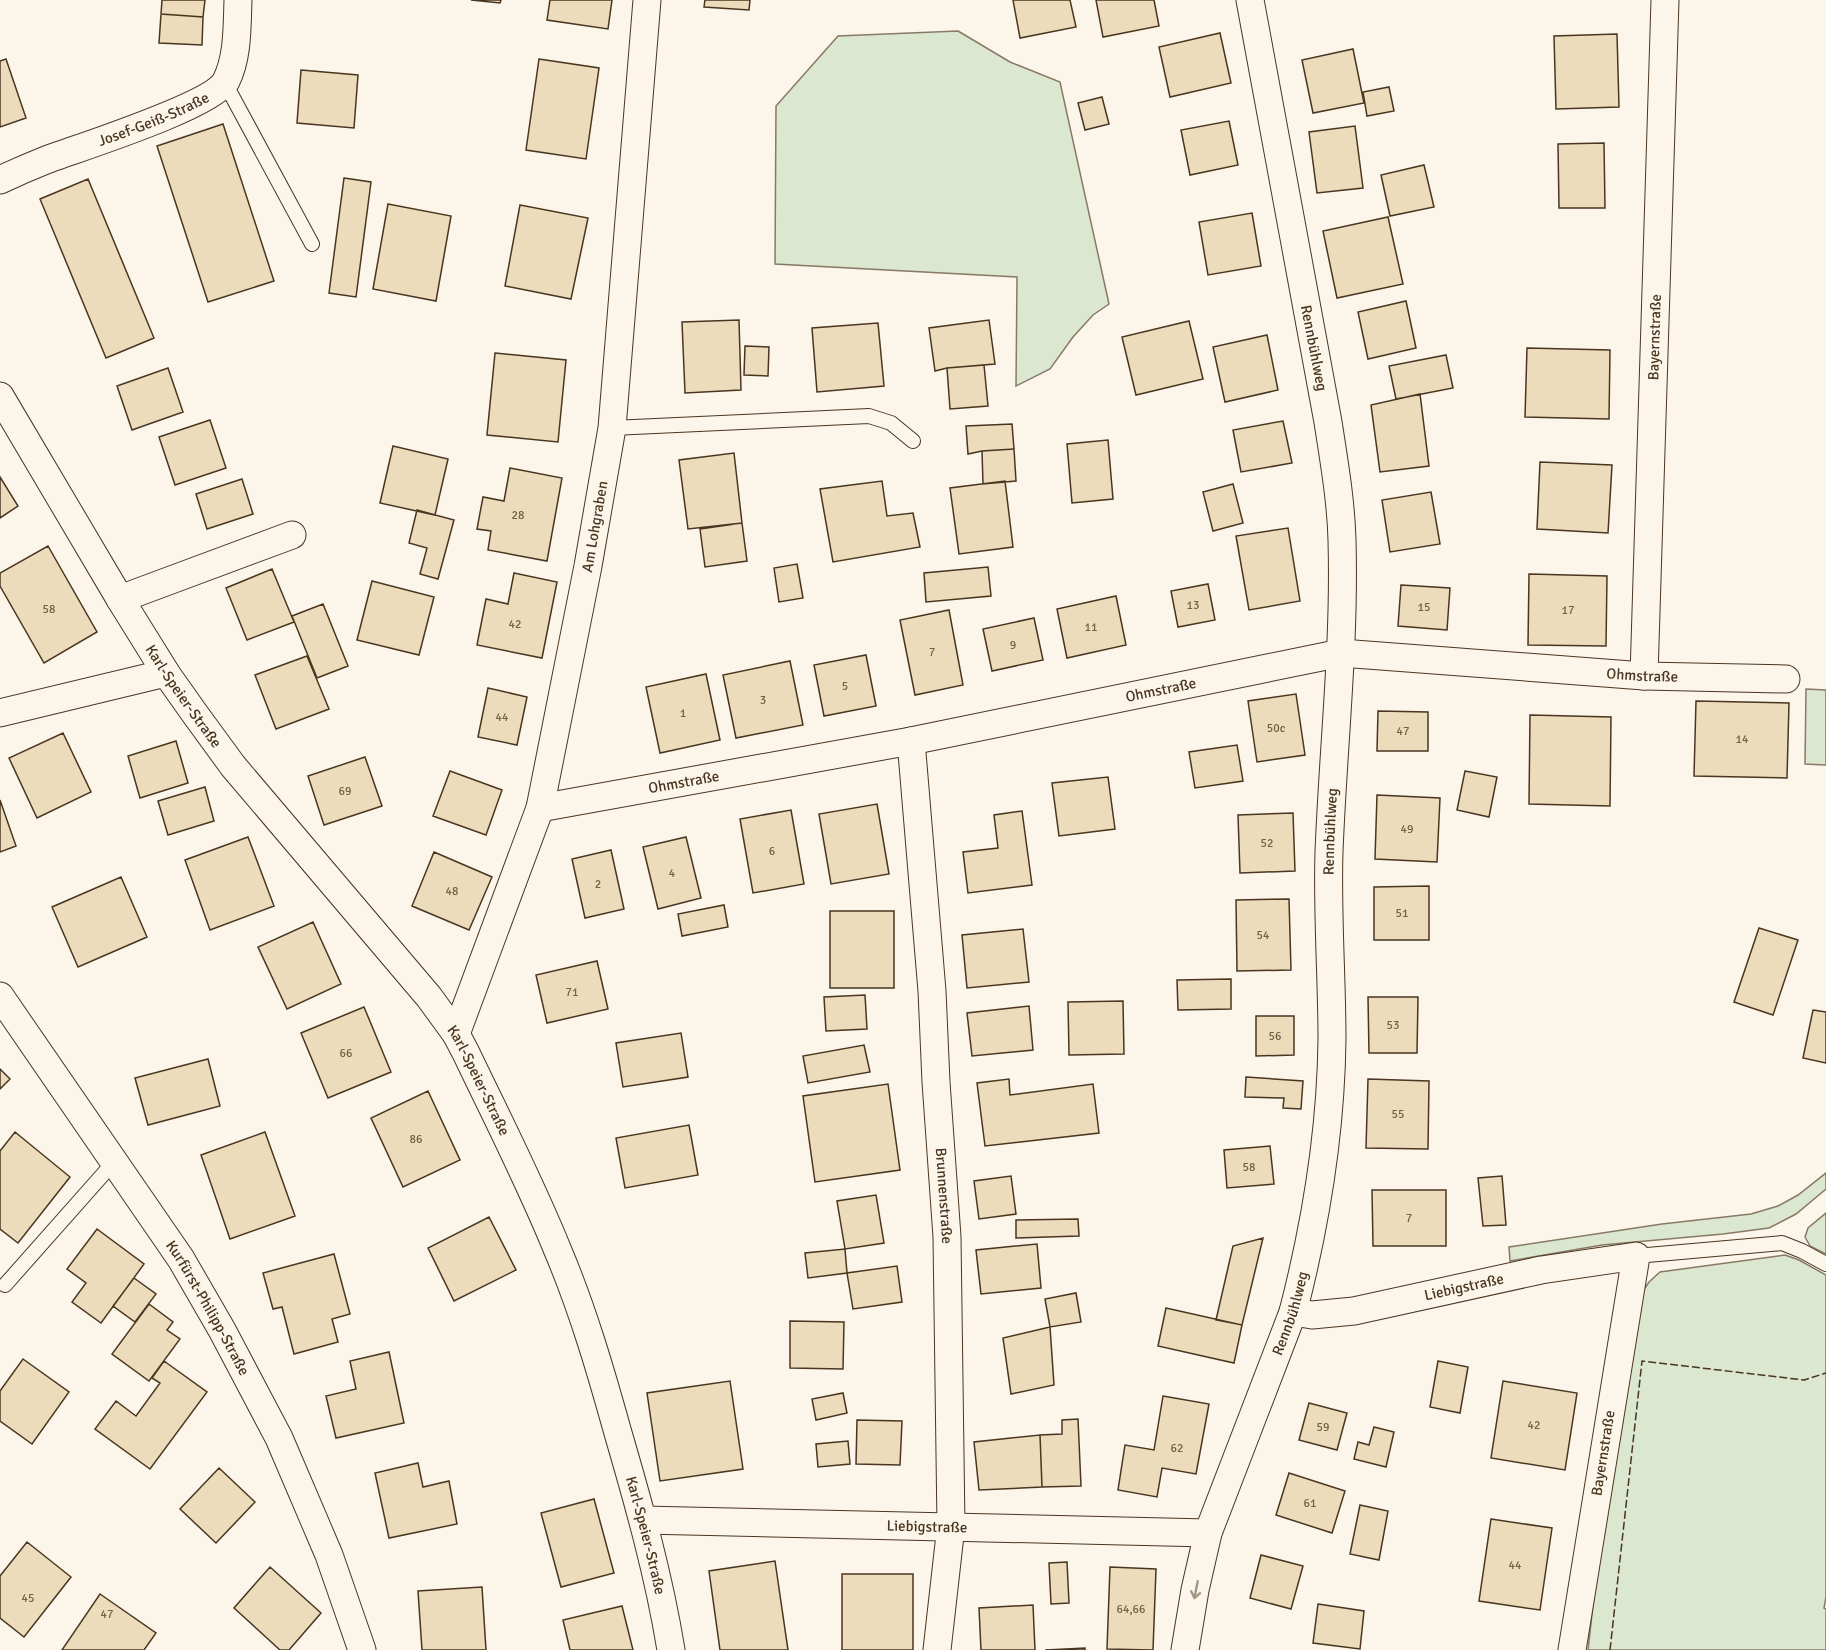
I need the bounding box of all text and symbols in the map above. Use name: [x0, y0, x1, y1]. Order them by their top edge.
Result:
street label: Josef-Geiß-Straße: [96, 88, 212, 150]
street label: Bayernstraße: [1644, 294, 1665, 381]
street label: Rennbühlweg: [1297, 303, 1331, 393]
street label: Am Lohgraben: [578, 479, 612, 574]
house number: 28: [512, 508, 524, 523]
house number: 13: [1187, 598, 1199, 613]
house number: 15: [1418, 600, 1430, 615]
house number: 58: [43, 602, 55, 617]
house number: 17: [1562, 603, 1574, 618]
house number: 42: [509, 617, 521, 632]
house number: 11: [1085, 620, 1097, 635]
house number: 9: [1010, 638, 1016, 653]
street label: Karl-Speier-Straße: [142, 641, 226, 751]
house number: 7: [929, 645, 935, 660]
street label: Ohmstraße: [1606, 664, 1678, 686]
street label: Ohmstraße: [1124, 674, 1198, 706]
house number: 5: [842, 679, 848, 694]
house number: 3: [760, 693, 766, 708]
house number: 1: [680, 706, 686, 721]
house number: 44: [496, 710, 509, 725]
house number: 50c: [1267, 721, 1286, 736]
house number: 47: [1397, 724, 1409, 739]
house number: 14: [1736, 732, 1749, 747]
street label: Ohmstraße: [647, 767, 721, 797]
house number: 69: [339, 784, 351, 799]
street label: Rennbühlweg: [1320, 787, 1341, 875]
house number: 49: [1401, 822, 1413, 837]
house number: 52: [1261, 836, 1273, 851]
house number: 6: [769, 844, 775, 859]
house number: 4: [669, 866, 676, 881]
house number: 2: [595, 877, 601, 892]
house number: 48: [446, 884, 458, 899]
house number: 51: [1396, 906, 1408, 921]
house number: 54: [1257, 928, 1270, 943]
house number: 71: [566, 985, 578, 1000]
house number: 53: [1387, 1018, 1399, 1033]
street label: Karl-Speier-Straße: [443, 1021, 514, 1139]
house number: 56: [1269, 1029, 1281, 1044]
house number: 66: [340, 1046, 352, 1061]
house number: 55: [1392, 1107, 1404, 1122]
house number: 86: [410, 1132, 422, 1147]
street label: Brunnenstraße: [932, 1147, 956, 1244]
house number: 58: [1243, 1160, 1255, 1175]
house number: 7: [1406, 1211, 1412, 1226]
street label: Kurfürst-Philipp-Straße: [162, 1237, 253, 1378]
street label: Rennbühlweg: [1268, 1269, 1312, 1358]
street label: Liebigstraße: [1423, 1269, 1505, 1304]
street label: Bayernstraße: [1587, 1409, 1619, 1497]
house number: 42: [1528, 1418, 1540, 1433]
house number: 59: [1317, 1420, 1329, 1435]
house number: 62: [1171, 1441, 1183, 1456]
street label: Karl-Speier-Straße: [622, 1474, 669, 1596]
house number: 61: [1304, 1496, 1316, 1511]
street label: Liebigstraße: [886, 1517, 968, 1536]
house number: 44: [1509, 1558, 1522, 1573]
one-way arrow: [1190, 1579, 1201, 1599]
house number: 45: [22, 1591, 34, 1606]
house number: 64,66: [1116, 1602, 1146, 1617]
house number: 47: [101, 1607, 113, 1622]

